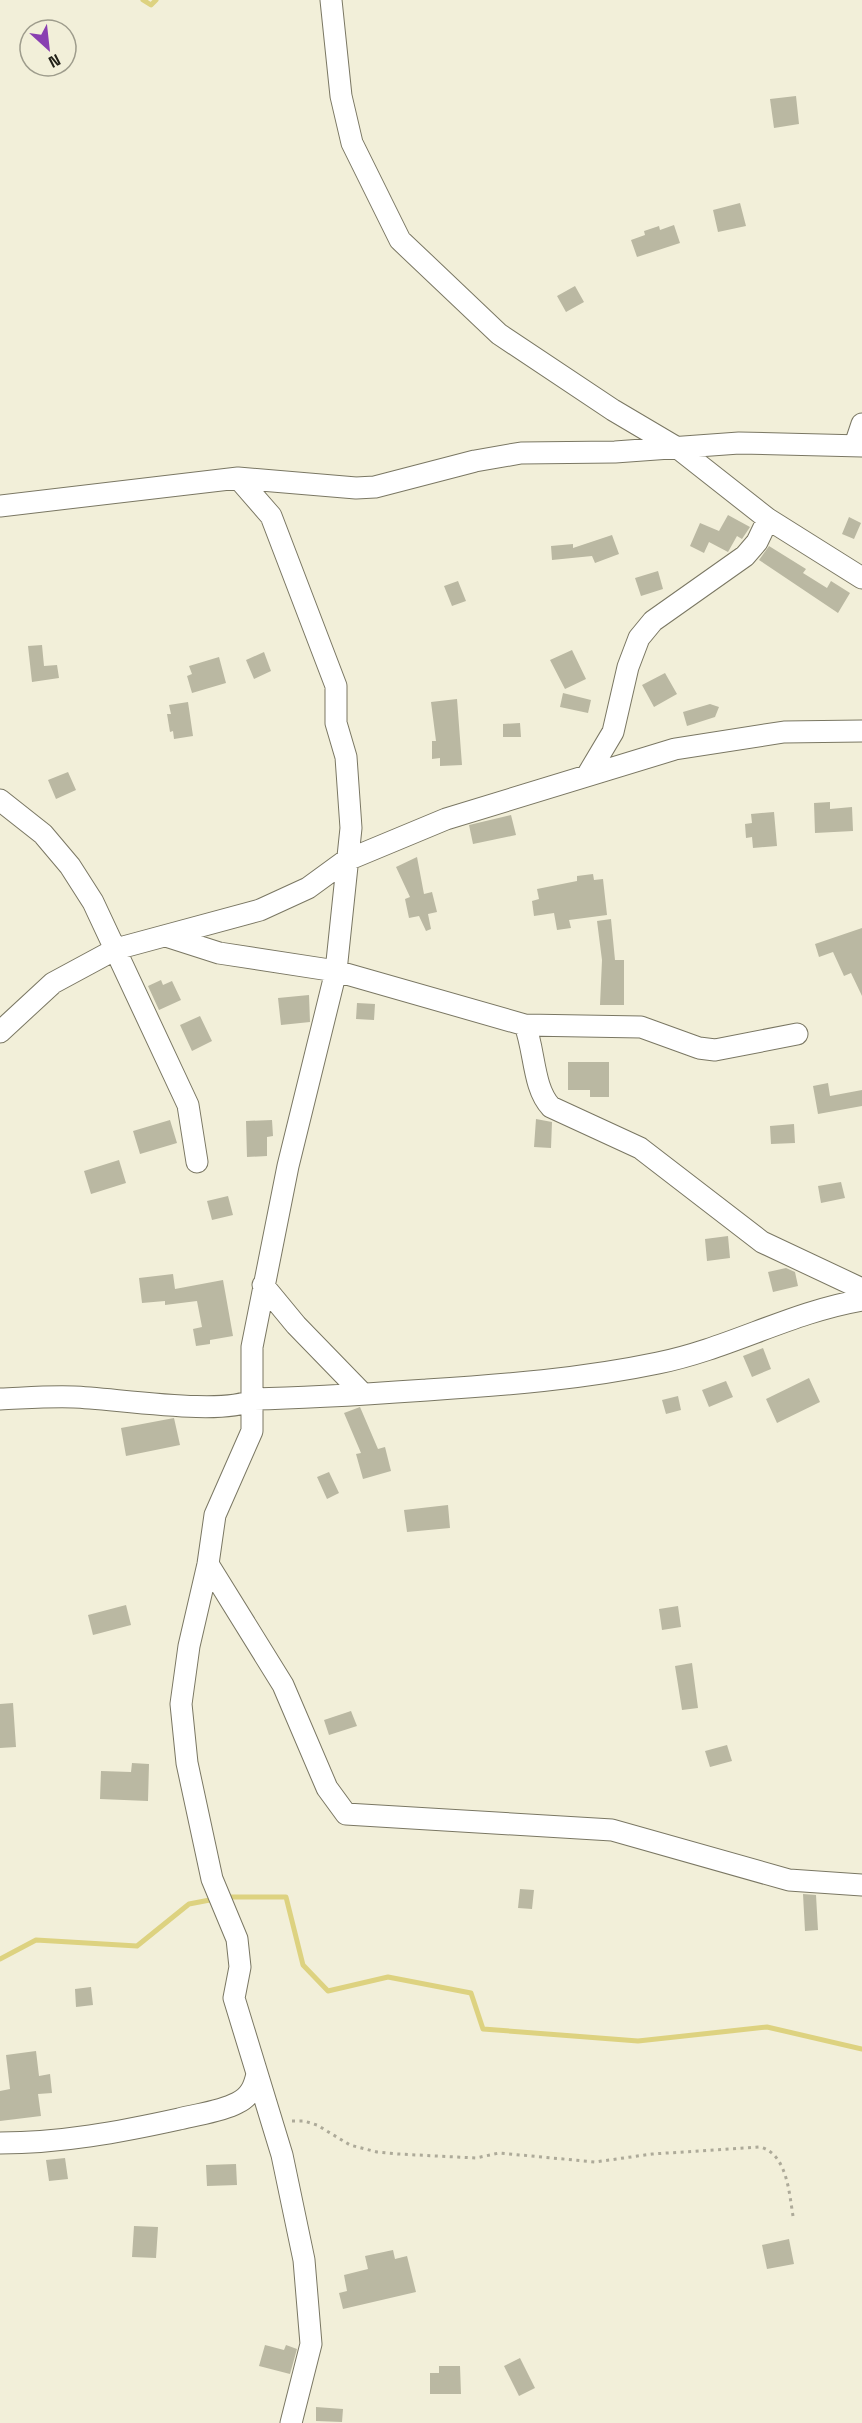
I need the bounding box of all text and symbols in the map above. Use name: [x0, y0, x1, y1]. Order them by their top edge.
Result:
north arrow: [18, 18, 78, 78]
text: N: [45, 49, 64, 73]

